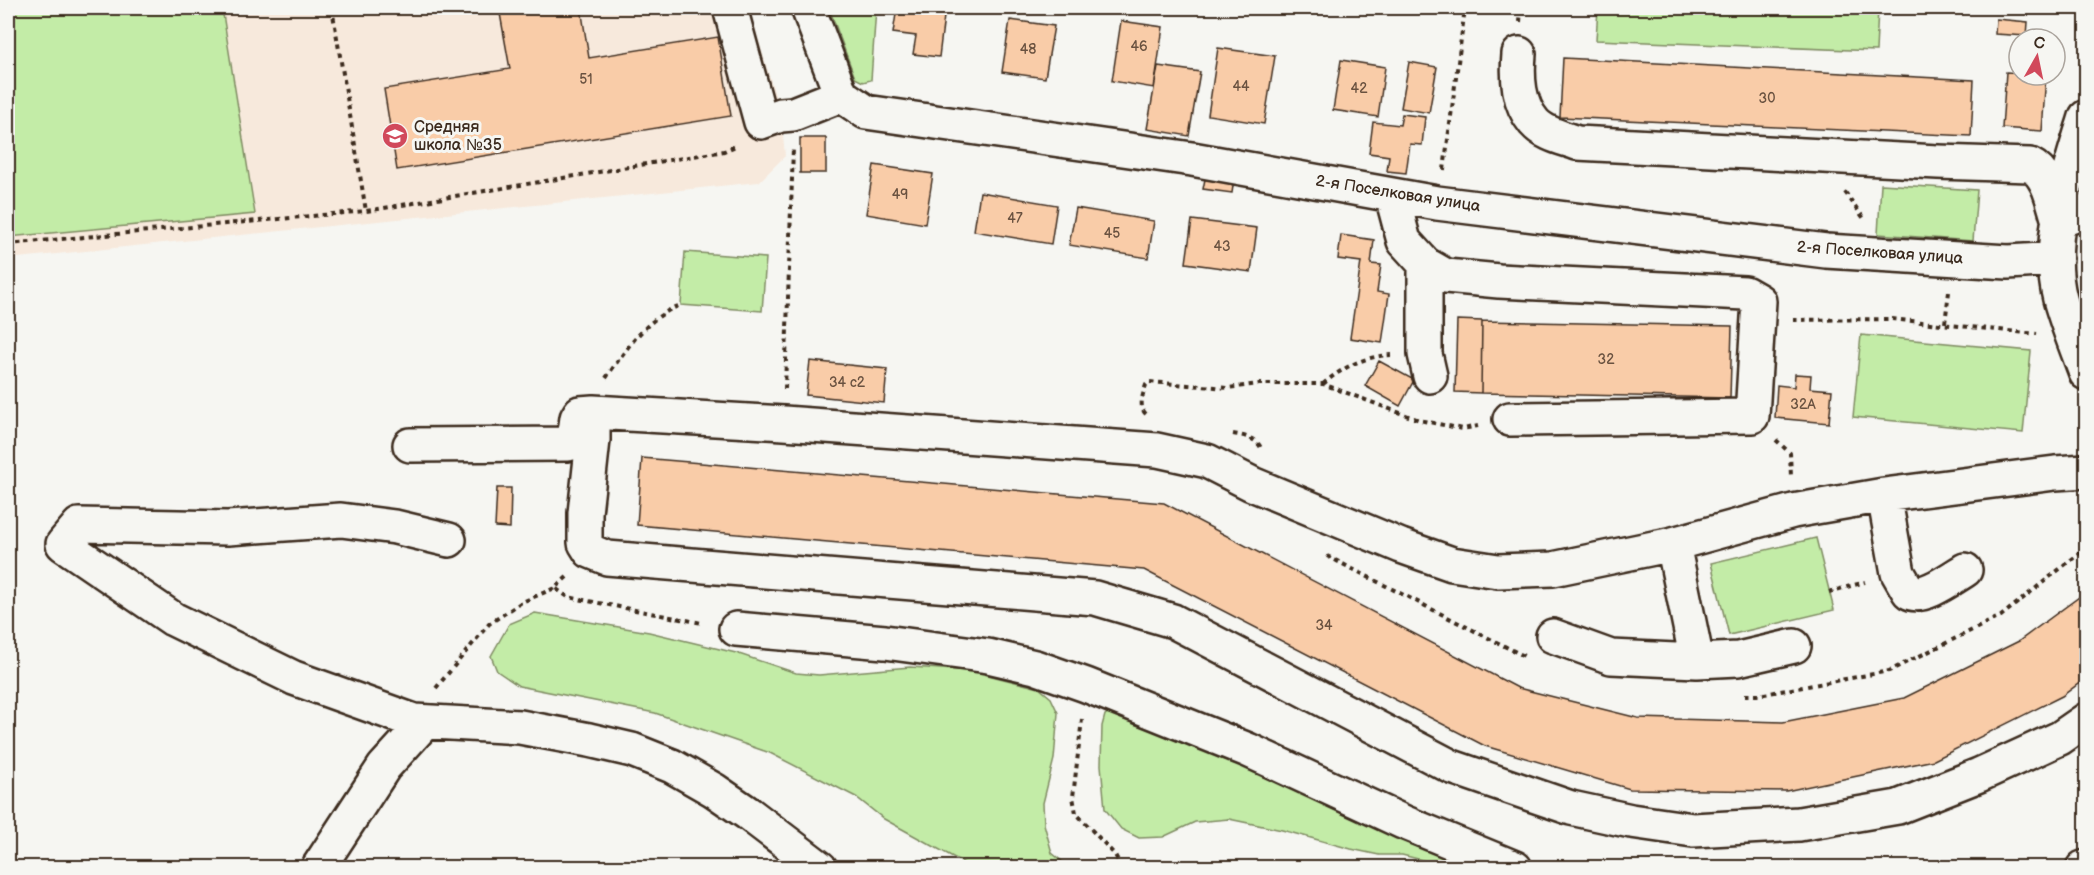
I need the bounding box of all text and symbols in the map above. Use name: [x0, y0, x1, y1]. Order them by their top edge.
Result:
north arrow: [2007, 27, 2067, 87]
text: С: [2032, 33, 2046, 54]
house number: 46: [1130, 38, 1148, 55]
house number: 48: [1020, 41, 1036, 58]
house number: 51: [579, 71, 593, 88]
house number: 44: [1232, 78, 1250, 95]
house number: 42: [1351, 80, 1368, 97]
house number: 30: [1759, 90, 1775, 107]
place label: Средняя школа №35: [414, 118, 502, 155]
school or university icon: Средняя школа №35: [380, 121, 410, 151]
street label: 2-я Поселковая улица: [1314, 172, 1482, 216]
house number: 49: [892, 186, 908, 203]
house number: 47: [1007, 210, 1023, 227]
house number: 45: [1104, 225, 1120, 242]
house number: 43: [1213, 238, 1231, 255]
street label: 2-я Поселковая улица: [1796, 238, 1964, 268]
house number: 32: [1598, 351, 1615, 368]
house number: 34 с2: [829, 374, 866, 391]
house number: 32А: [1790, 396, 1816, 413]
house number: 34: [1315, 617, 1333, 634]

